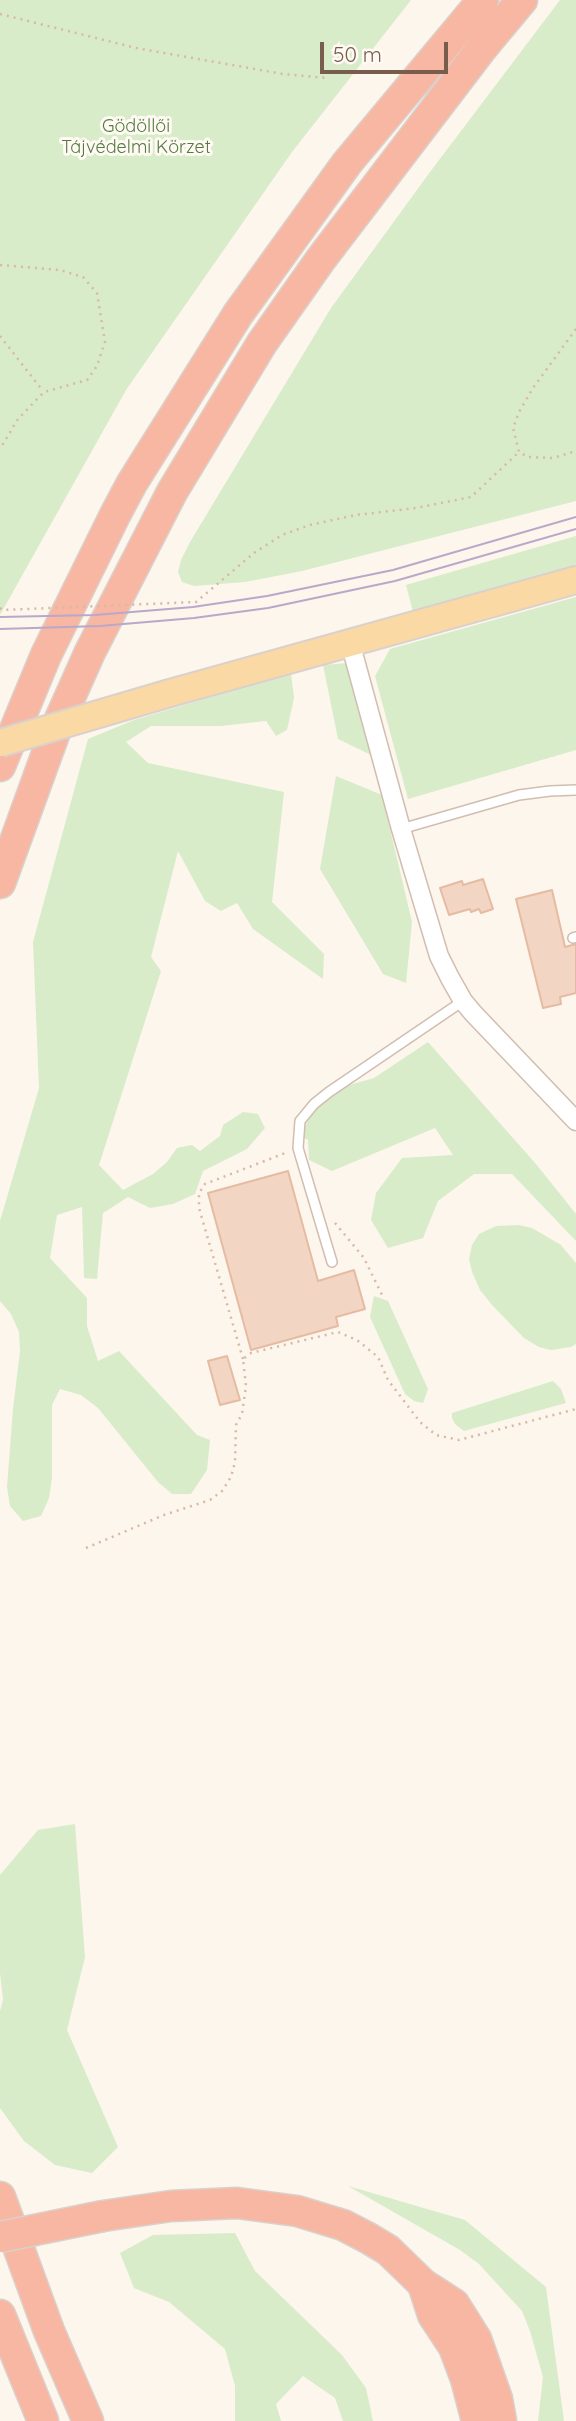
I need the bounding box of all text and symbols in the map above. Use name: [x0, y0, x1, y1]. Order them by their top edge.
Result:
scale bar: [324, 28, 452, 72]
text: 50 m: [333, 41, 382, 67]
park label: Gödöllői Tájvédelmi Körzet: [61, 116, 211, 158]

